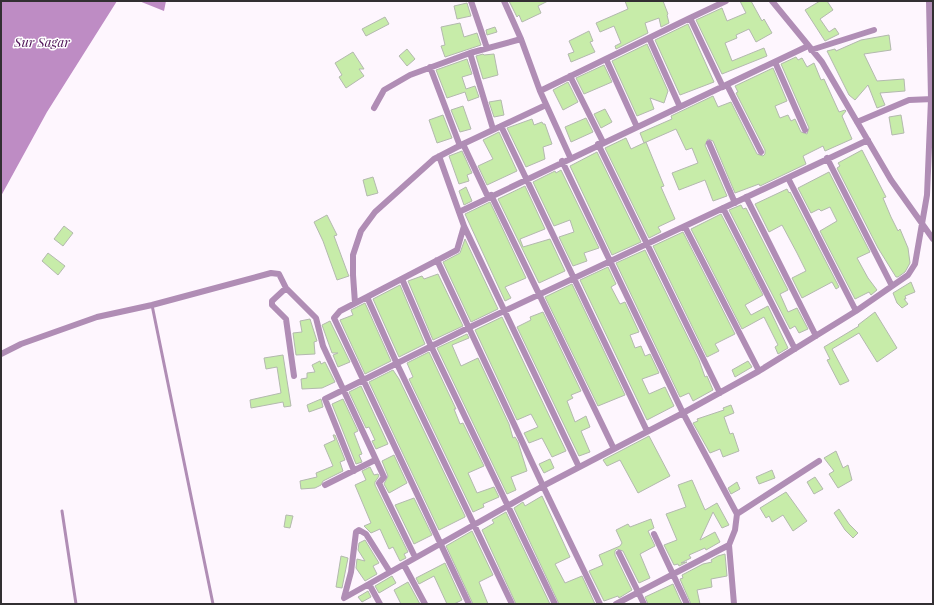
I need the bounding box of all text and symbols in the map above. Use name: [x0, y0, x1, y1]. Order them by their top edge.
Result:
water label: Sur Sagar: [13, 33, 70, 50]

